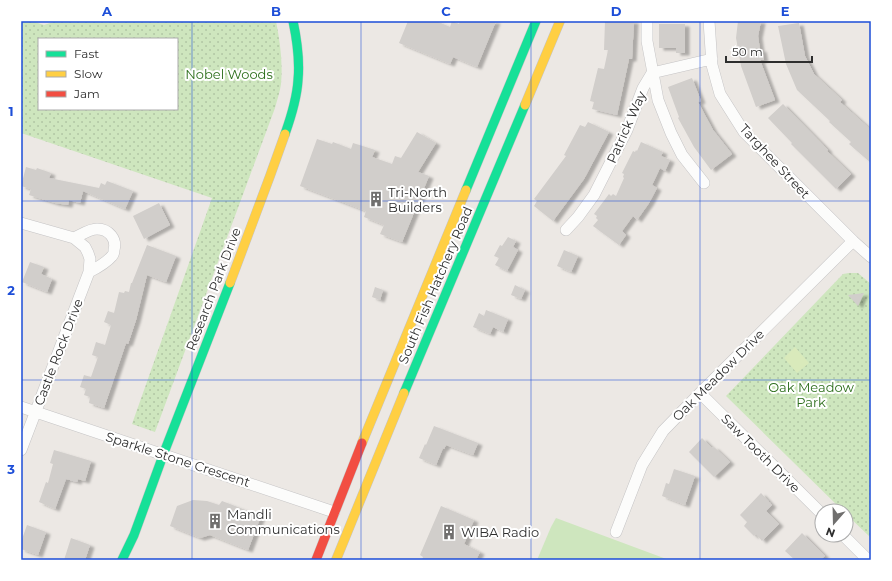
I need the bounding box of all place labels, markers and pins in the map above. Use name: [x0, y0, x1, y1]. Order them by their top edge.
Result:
place label: Tri-North Builders: [388, 184, 447, 215]
building icon: Tri-North Builders: [367, 190, 385, 208]
place label: Mandli Communications: [227, 506, 340, 537]
building icon: Mandli Communications: [206, 512, 224, 530]
building icon: WIBA Radio: [440, 523, 458, 541]
place label: WIBA Radio: [461, 524, 539, 540]

